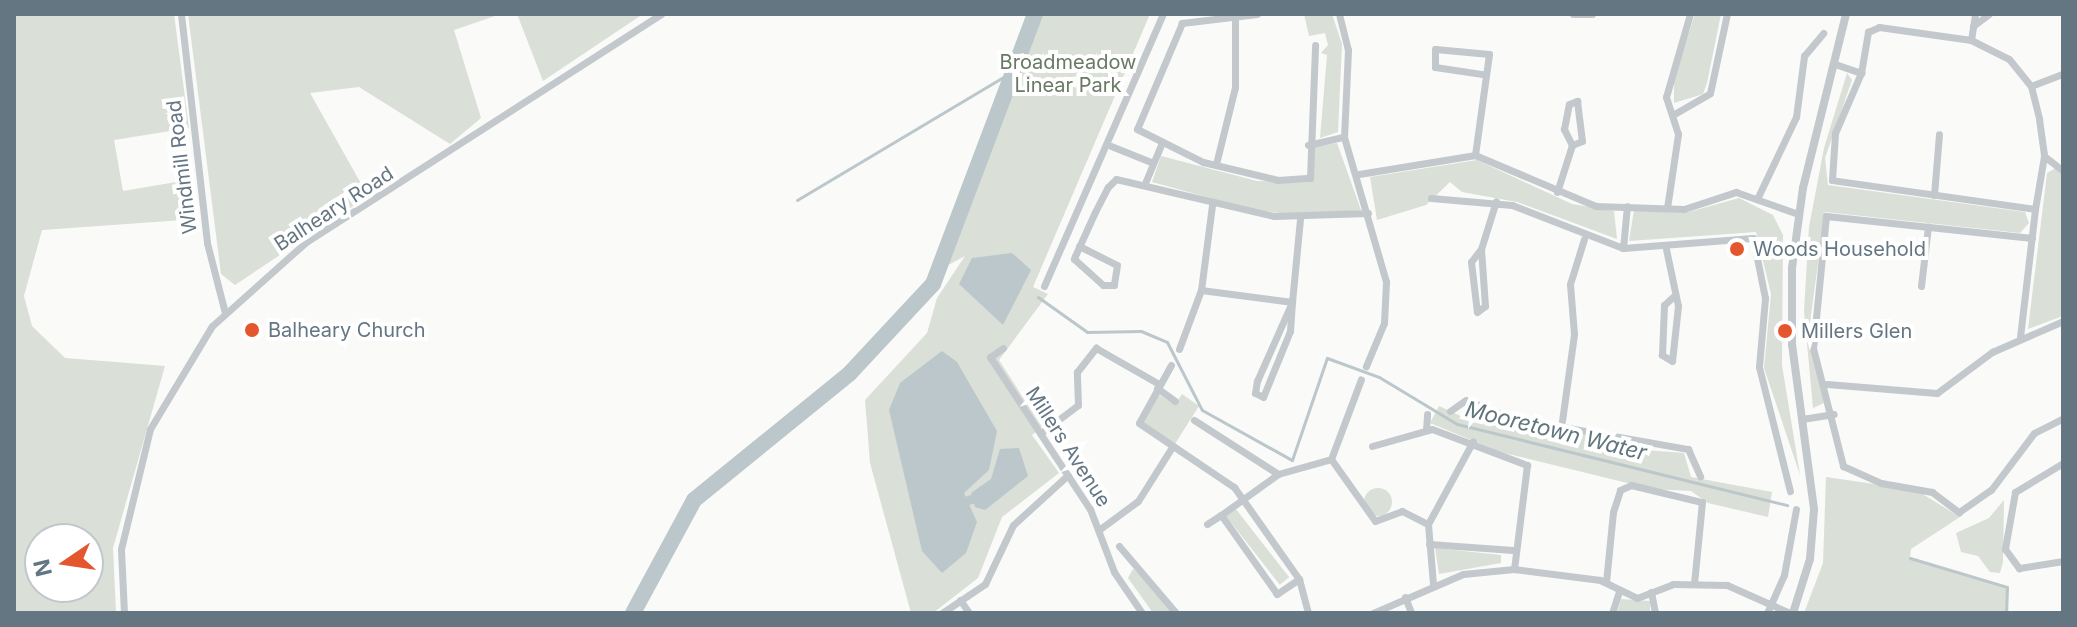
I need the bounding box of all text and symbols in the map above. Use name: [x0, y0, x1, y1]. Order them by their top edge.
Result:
park label: Broadmeadow Linear Park: [1000, 50, 1136, 97]
street label: Windmill Road: [162, 99, 202, 235]
street label: Balheary Road: [270, 162, 398, 256]
place label: Woods Household: [1753, 237, 1926, 261]
marker: Woods Household: [1728, 240, 1746, 258]
place label: Balheary Church: [268, 318, 425, 342]
place label: Millers Glen: [1801, 319, 1912, 343]
marker: Balheary Church: [243, 321, 261, 339]
marker: Millers Glen: [1776, 322, 1794, 340]
street label: Millers Avenue: [1020, 383, 1116, 511]
water label: Mooretown Water: [1463, 396, 1649, 466]
north arrow: [24, 523, 104, 603]
text: N: [28, 557, 57, 579]

